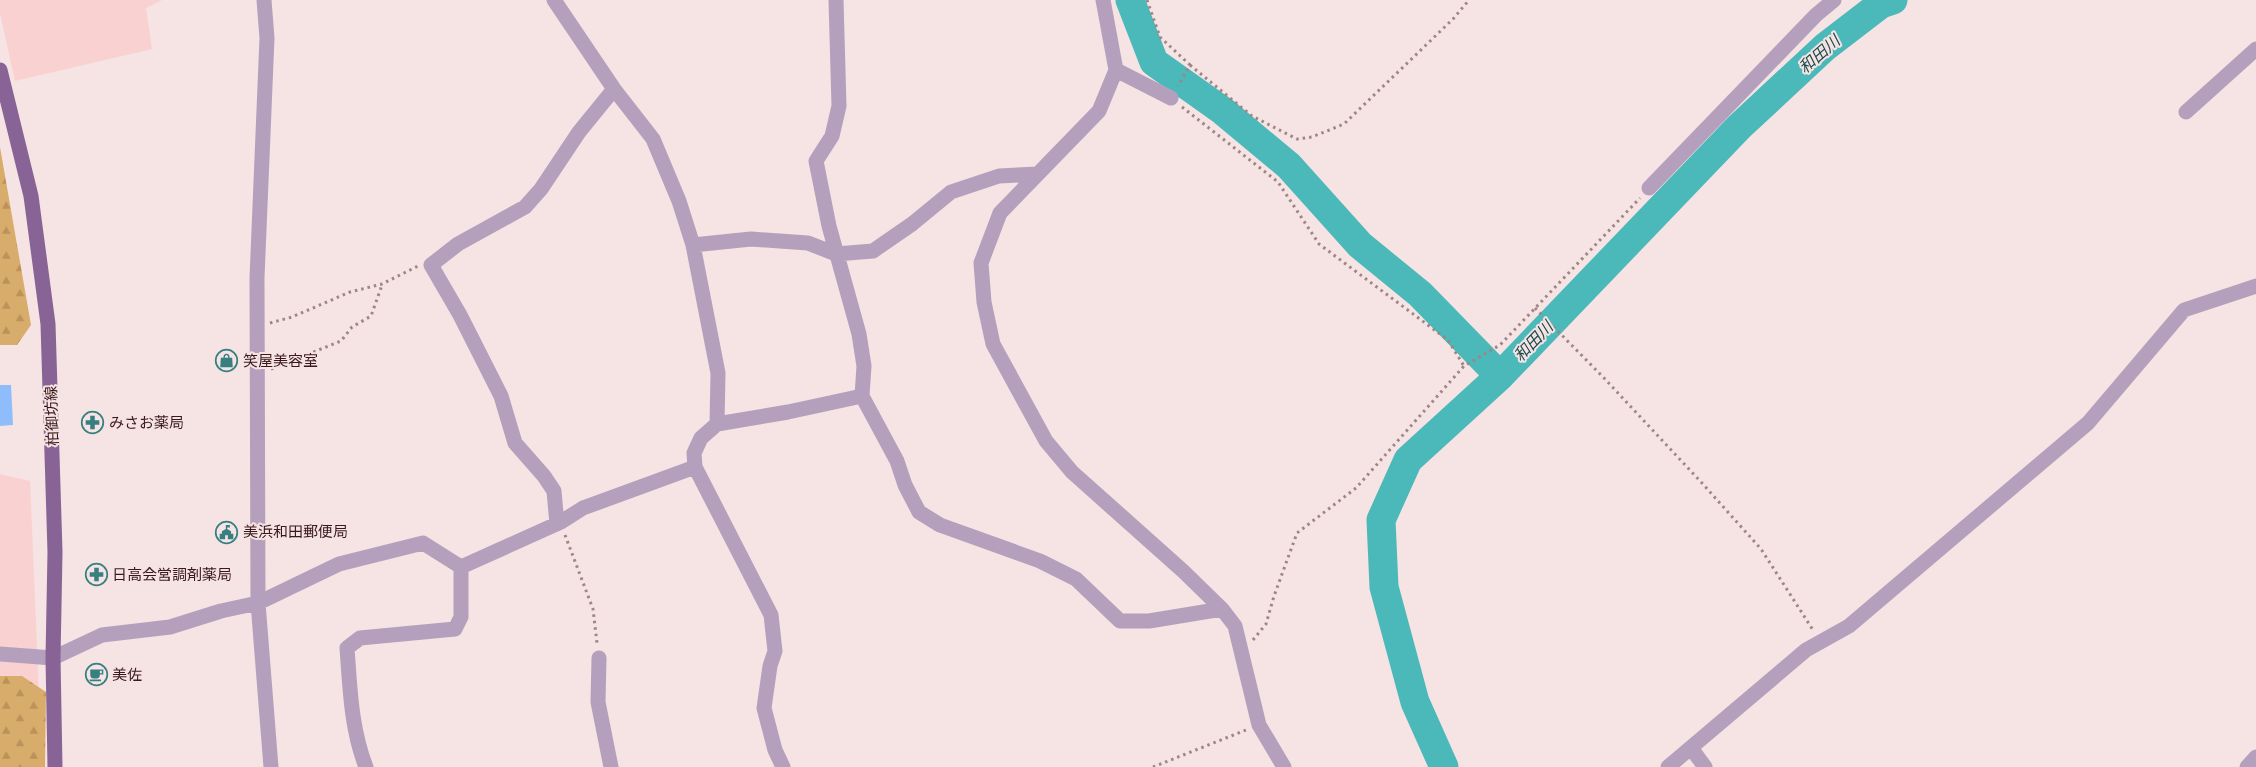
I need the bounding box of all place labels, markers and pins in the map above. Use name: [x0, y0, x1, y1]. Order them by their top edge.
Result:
shop icon: 笑屋美容室: [215, 349, 239, 373]
place label: 笑屋美容室: [243, 352, 318, 370]
pharmacy icon: みさお薬局: [81, 411, 105, 435]
place label: みさお薬局: [109, 414, 184, 432]
public building icon: 美浜和田郵便局: [215, 520, 239, 544]
place label: 美浜和田郵便局: [243, 523, 348, 541]
pharmacy icon: 日高会営調剤薬局: [84, 563, 108, 587]
place label: 日高会営調剤薬局: [112, 566, 232, 584]
cafe icon: 美佐: [84, 663, 108, 687]
place label: 美佐: [112, 666, 142, 684]

